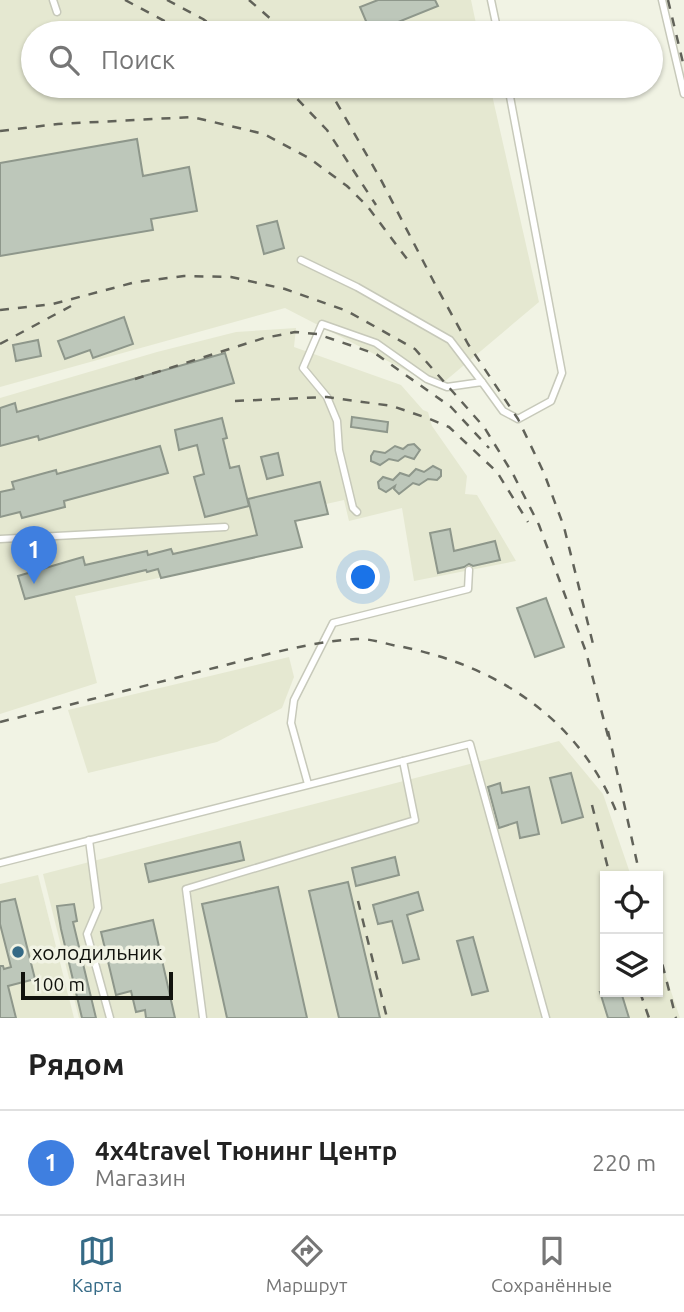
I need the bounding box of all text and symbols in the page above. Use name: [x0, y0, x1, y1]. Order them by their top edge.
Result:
search box: [21, 21, 663, 98]
icon: search: [45, 41, 83, 79]
text: Поиск: [101, 45, 175, 74]
pin: 1: [11, 526, 57, 584]
your location: [346, 560, 380, 594]
map controls: [600, 871, 663, 997]
button: locate: [600, 871, 663, 934]
button: layers: [600, 934, 663, 997]
place label: холодильник: [32, 940, 163, 964]
marker: холодильник: [10, 944, 26, 960]
scale bar: [21, 969, 173, 1001]
text: 100 m: [32, 973, 85, 995]
text: Рядом: [28, 1047, 124, 1081]
text: 4x4travel Тюнинг Центр: [95, 1136, 397, 1165]
text: 1: [45, 1150, 57, 1175]
text: 220 m: [592, 1150, 656, 1175]
text: Магазин: [95, 1165, 186, 1190]
tab: Карта: [72, 1232, 122, 1296]
tab: Маршрут: [266, 1232, 348, 1296]
tab: Сохранённые: [491, 1232, 612, 1296]

